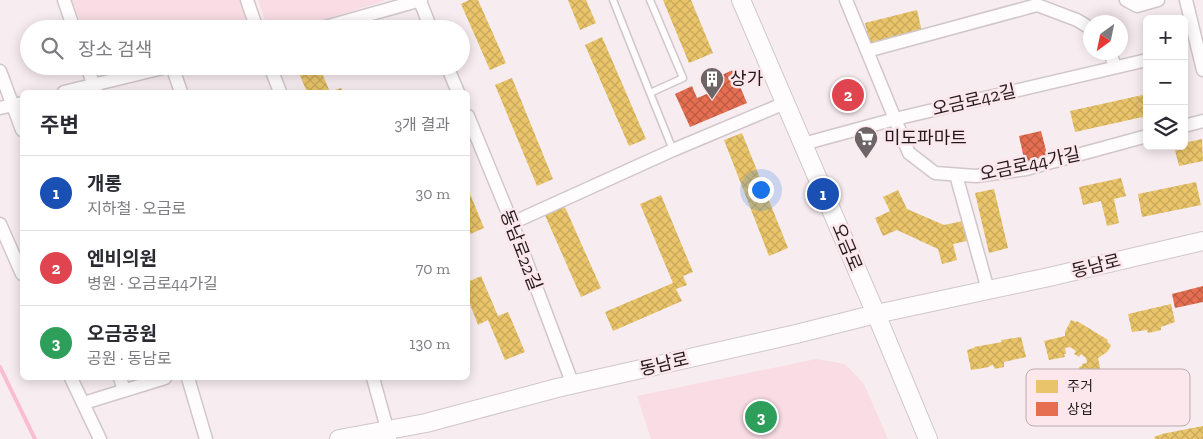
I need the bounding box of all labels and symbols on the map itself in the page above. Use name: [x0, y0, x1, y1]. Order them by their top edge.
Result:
north arrow: [1083, 15, 1128, 60]
building icon: 상가: [699, 66, 725, 100]
place label: 상가: [730, 68, 764, 90]
pin: 2: [832, 76, 864, 114]
street label: 오금로42길: [930, 80, 1018, 120]
supermarket icon: 미도파마트: [853, 125, 879, 159]
place label: 미도파마트: [884, 127, 967, 149]
street label: 오금로44가길: [978, 143, 1082, 185]
pin: 1: [807, 175, 839, 213]
your location: [748, 177, 774, 203]
street label: 동남로22길: [496, 206, 546, 294]
street label: 오금로: [827, 220, 867, 274]
street label: 동남로: [1069, 249, 1123, 283]
street label: 동남로: [637, 348, 691, 380]
legend: [1026, 369, 1190, 426]
text: 주거: [1067, 378, 1093, 395]
pin: 3: [745, 398, 777, 436]
text: 상업: [1067, 401, 1093, 418]

